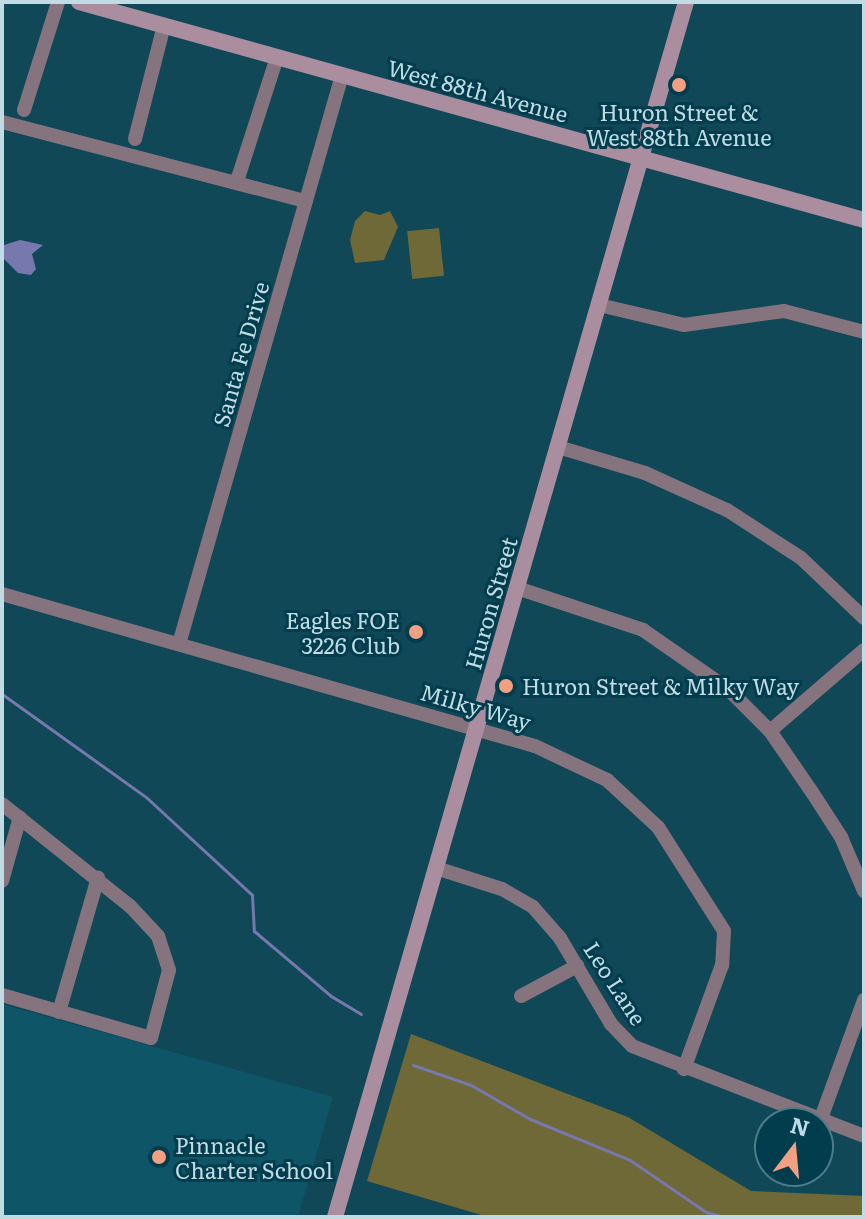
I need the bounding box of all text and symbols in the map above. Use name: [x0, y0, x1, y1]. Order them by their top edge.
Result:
street label: West 88th Avenue: [385, 53, 571, 127]
marker: Huron Street & West 88th Avenue: [670, 76, 688, 94]
place label: Huron Street & West 88th Avenue: [586, 98, 772, 150]
street label: Santa Fe Drive: [207, 278, 273, 430]
street label: Huron Street: [458, 534, 522, 672]
place label: Eagles FOE 3226 Club: [285, 606, 400, 658]
marker: Eagles FOE 3226 Club: [407, 623, 425, 641]
place label: Huron Street & Milky Way: [522, 673, 799, 699]
marker: Huron Street & Milky Way: [497, 677, 515, 695]
street label: Milky Way: [418, 678, 534, 734]
street label: Leo Lane: [579, 936, 653, 1030]
north arrow: [754, 1107, 834, 1187]
text: N: [787, 1107, 814, 1144]
place label: Pinnacle Charter School: [175, 1131, 333, 1182]
marker: Pinnacle Charter School: [150, 1148, 168, 1166]

